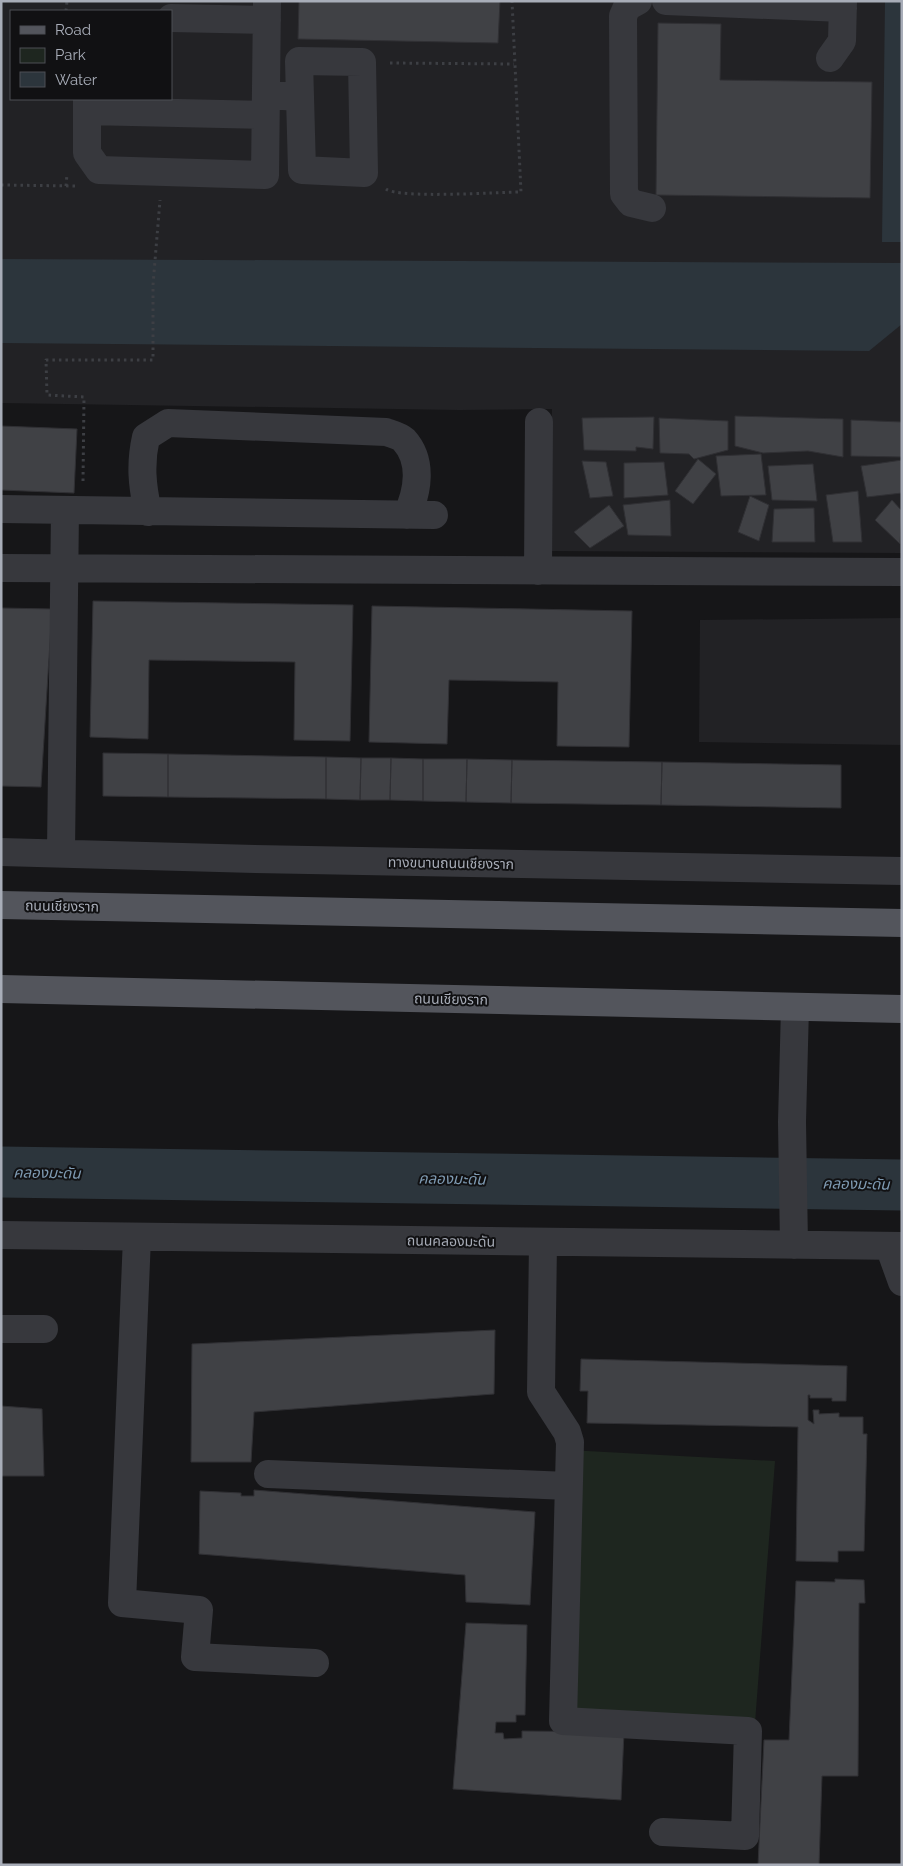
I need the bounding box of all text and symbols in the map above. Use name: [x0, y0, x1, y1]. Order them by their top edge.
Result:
legend: [10, 10, 172, 100]
text: Road: [55, 21, 91, 39]
text: Park: [55, 46, 86, 64]
text: Water: [55, 71, 98, 89]
street label: ทางขนานถนนเชียงราก: [388, 854, 514, 872]
street label: ถนนเชียงราก: [25, 897, 99, 915]
street label: ถนนเชียงราก: [414, 990, 488, 1008]
water label: คลองมะดัน: [13, 1163, 82, 1183]
water label: คลองมะดัน: [418, 1169, 487, 1189]
water label: คลองมะดัน: [822, 1174, 891, 1194]
street label: ถนนคลองมะดัน: [407, 1232, 495, 1250]

